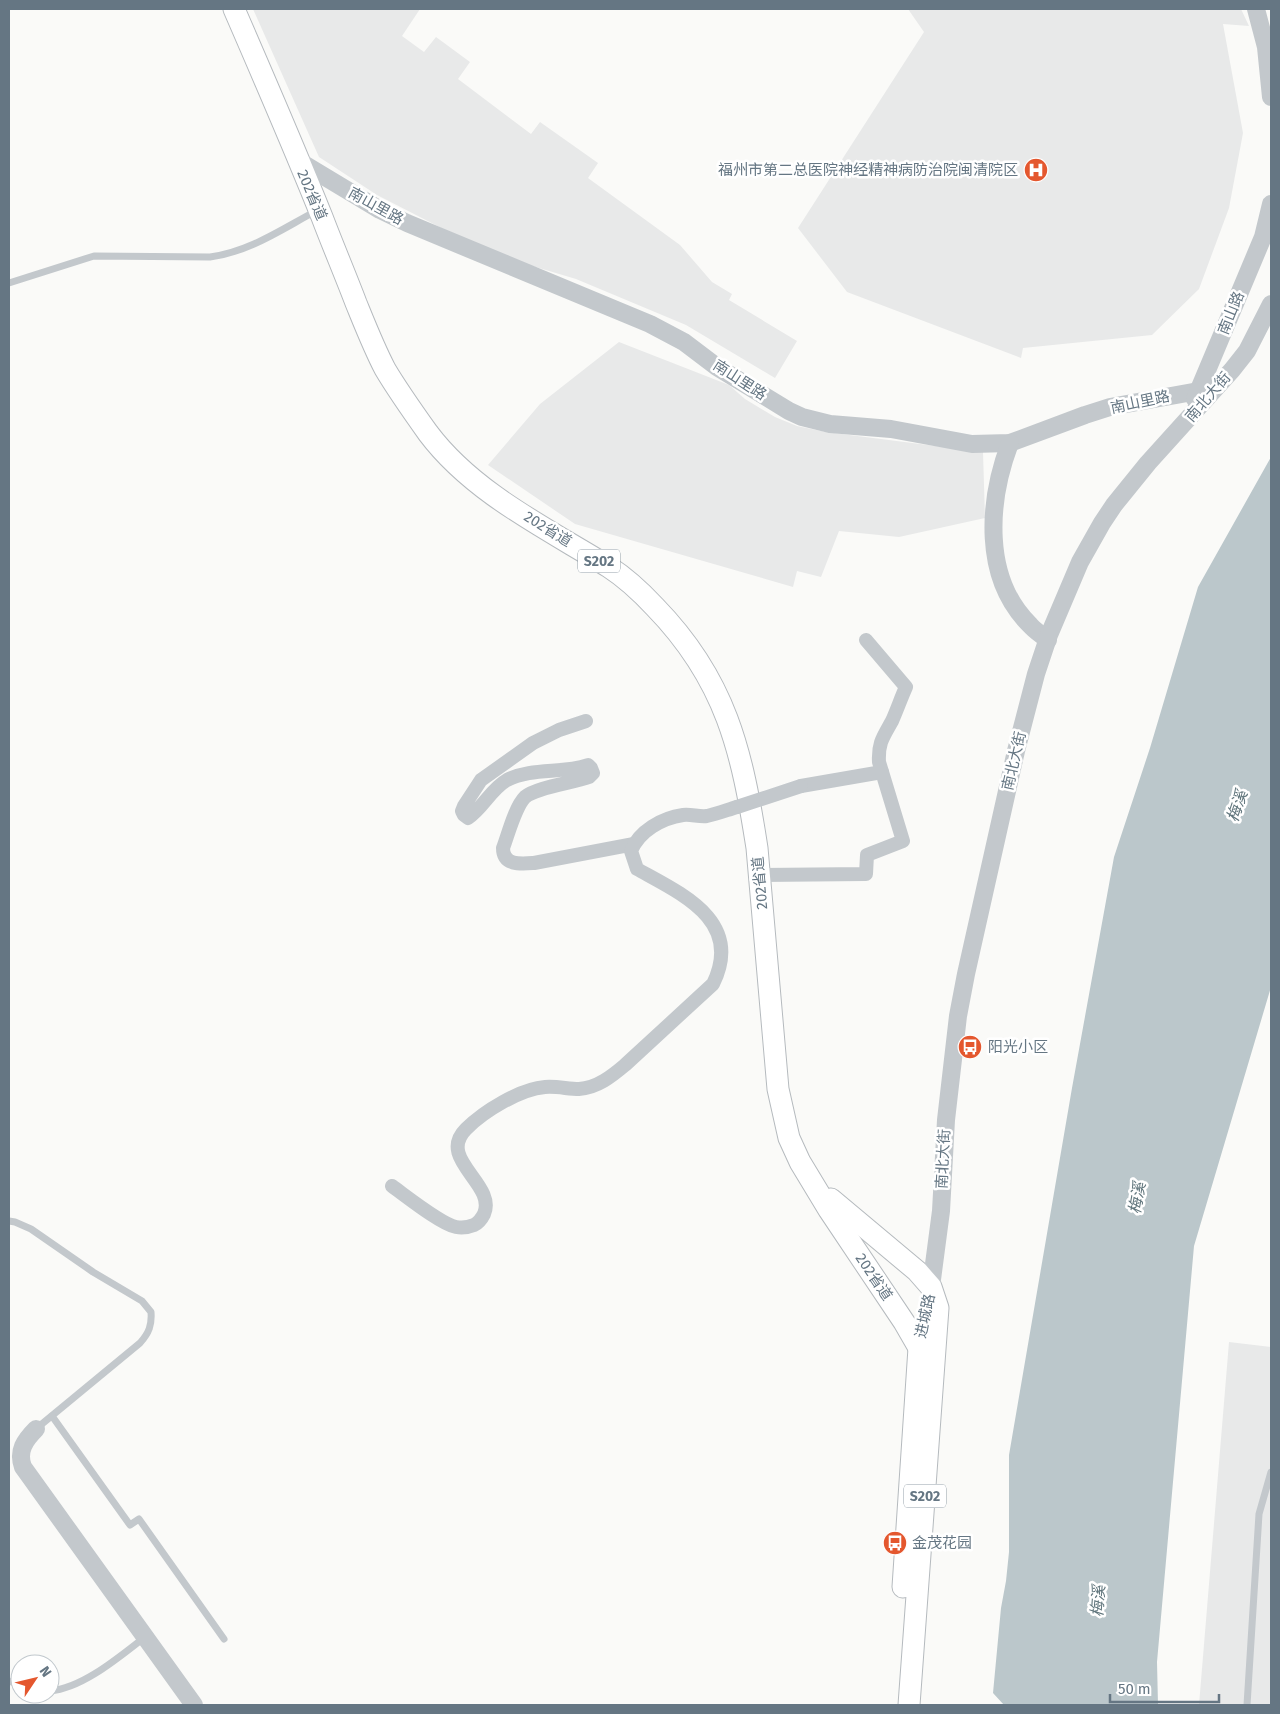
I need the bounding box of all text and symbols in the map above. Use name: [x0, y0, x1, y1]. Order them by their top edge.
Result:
hospital icon: 福州市第二总医院神经精神病防治院闽清院区: [1023, 157, 1049, 183]
place label: 福州市第二总医院神经精神病防治院闽清院区: [718, 161, 1018, 179]
street label: 202省道: [293, 167, 331, 223]
street label: 南山里路: [345, 184, 407, 228]
street label: 南山路: [1214, 289, 1248, 337]
street label: 南山里路: [710, 356, 770, 404]
street label: 南北大街: [1182, 368, 1234, 426]
street label: 南山里路: [1109, 387, 1171, 417]
street label: 202省道: [521, 507, 575, 551]
road number: S202: [578, 550, 620, 572]
street label: 南北大街: [998, 730, 1030, 792]
water label: 梅溪: [1223, 786, 1252, 824]
street label: 202省道: [749, 856, 771, 910]
bus stop icon: 阳光小区: [957, 1034, 983, 1060]
place label: 阳光小区: [988, 1038, 1048, 1056]
street label: 南北大街: [932, 1129, 954, 1189]
water label: 梅溪: [1125, 1179, 1149, 1215]
street label: 202省道: [852, 1250, 896, 1304]
street label: 进城路: [912, 1292, 938, 1340]
road number: S202: [904, 1484, 946, 1508]
bus stop icon: 金茂花园: [882, 1530, 908, 1556]
place label: 金茂花园: [912, 1534, 972, 1552]
water label: 梅溪: [1087, 1582, 1109, 1618]
north arrow: [10, 1654, 60, 1704]
text: N: [36, 1663, 55, 1681]
scale bar: [1110, 1672, 1219, 1704]
text: 50 m: [1118, 1680, 1151, 1698]

